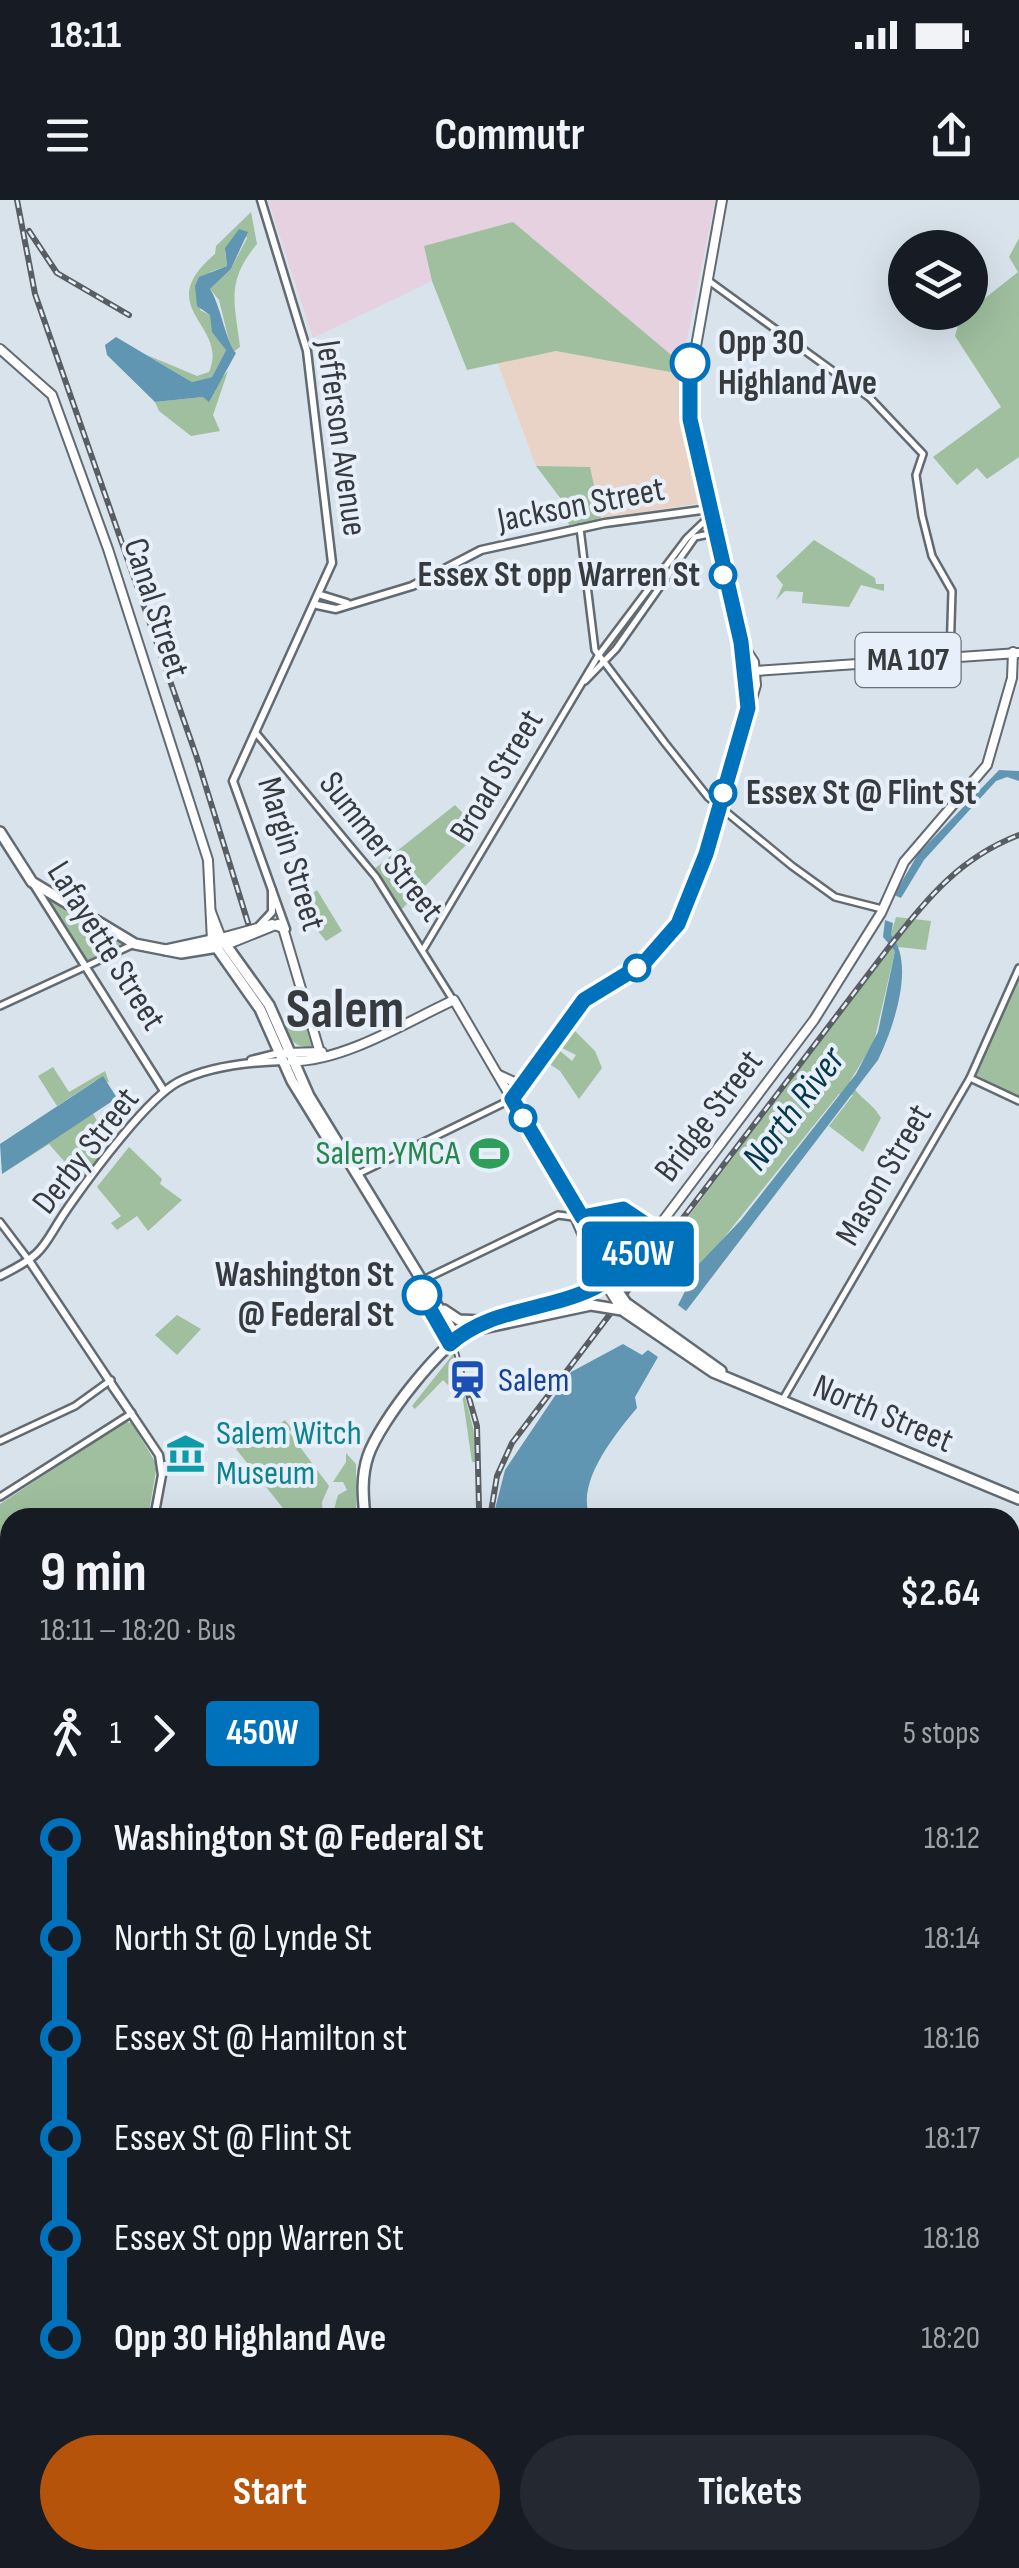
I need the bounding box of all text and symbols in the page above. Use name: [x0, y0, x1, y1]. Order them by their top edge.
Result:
text: 18:11: [50, 13, 121, 58]
icon: menu: [40, 108, 95, 163]
text: Commutr: [434, 108, 585, 163]
icon: share: [924, 108, 979, 163]
map controls: [888, 230, 988, 330]
button: layers: [888, 230, 988, 330]
place label: Opp 30 Highland Ave: [718, 322, 877, 405]
street label: Jefferson Avenue: [306, 336, 376, 539]
marker: Opp 30 Highland Ave: [671, 344, 709, 382]
street label: Jackson Street: [493, 468, 668, 542]
street label: Canal Street: [113, 533, 199, 683]
place label: Essex St opp Warren St: [418, 554, 700, 597]
marker: Essex St opp Warren St: [710, 562, 736, 588]
road number: MA 107: [856, 633, 960, 687]
street label: Broad Street: [441, 702, 553, 850]
street label: Summer Street: [309, 764, 453, 930]
street label: Margin Street: [247, 772, 335, 936]
place label: Essex St @ Flint St: [746, 772, 977, 815]
marker: Essex St @ Flint St: [710, 780, 736, 806]
street label: Lafayette Street: [37, 854, 175, 1038]
unlabelled marker: [624, 955, 650, 981]
district label: Salem: [286, 977, 404, 1044]
water label: North River: [733, 1038, 856, 1179]
street label: Bridge Street: [645, 1042, 773, 1190]
street label: Derby Street: [23, 1079, 149, 1223]
street label: Mason Street: [826, 1097, 942, 1253]
unlabelled marker: [510, 1105, 536, 1131]
place label: Salem YMCA: [316, 1132, 461, 1175]
sports icon: Salem YMCA: [469, 1132, 511, 1174]
line badge: 450W: [568, 1222, 708, 1286]
text: 450W: [602, 1233, 674, 1276]
place label: Washington St @ Federal St: [215, 1254, 394, 1337]
marker: Washington St @ Federal St: [403, 1276, 441, 1314]
station icon: Salem: [447, 1359, 489, 1401]
place label: Salem: [498, 1359, 570, 1402]
street label: North Street: [807, 1365, 959, 1463]
place label: Salem Witch Museum: [216, 1412, 362, 1495]
museum icon: Salem Witch Museum: [165, 1432, 207, 1474]
text: 9 min: [40, 1540, 147, 1607]
text: $2.64: [900, 1571, 980, 1616]
text: 18:11 – 18:20 · Bus: [40, 1611, 236, 1650]
icon: walk: [40, 1706, 95, 1761]
icon: forward: [136, 1706, 191, 1761]
text: 450W: [226, 1712, 299, 1755]
text: 1: [110, 1714, 121, 1753]
text: 5 stops: [903, 1714, 980, 1753]
text: Washington St @ Federal St: [114, 1816, 484, 1861]
text: 18:12: [924, 1819, 980, 1858]
text: North St @ Lynde St: [114, 1916, 372, 1961]
text: 18:14: [924, 1919, 980, 1958]
text: Essex St @ Hamilton st: [114, 2016, 407, 2061]
text: 18:16: [924, 2019, 980, 2058]
text: Essex St @ Flint St: [114, 2116, 352, 2161]
text: 18:17: [925, 2119, 980, 2158]
text: Essex St opp Warren St: [114, 2216, 404, 2261]
text: 18:18: [924, 2219, 980, 2258]
text: Opp 30 Highland Ave: [114, 2316, 386, 2361]
text: 18:20: [921, 2319, 980, 2358]
button: Start: [40, 2435, 500, 2550]
button: Tickets: [520, 2435, 980, 2550]

